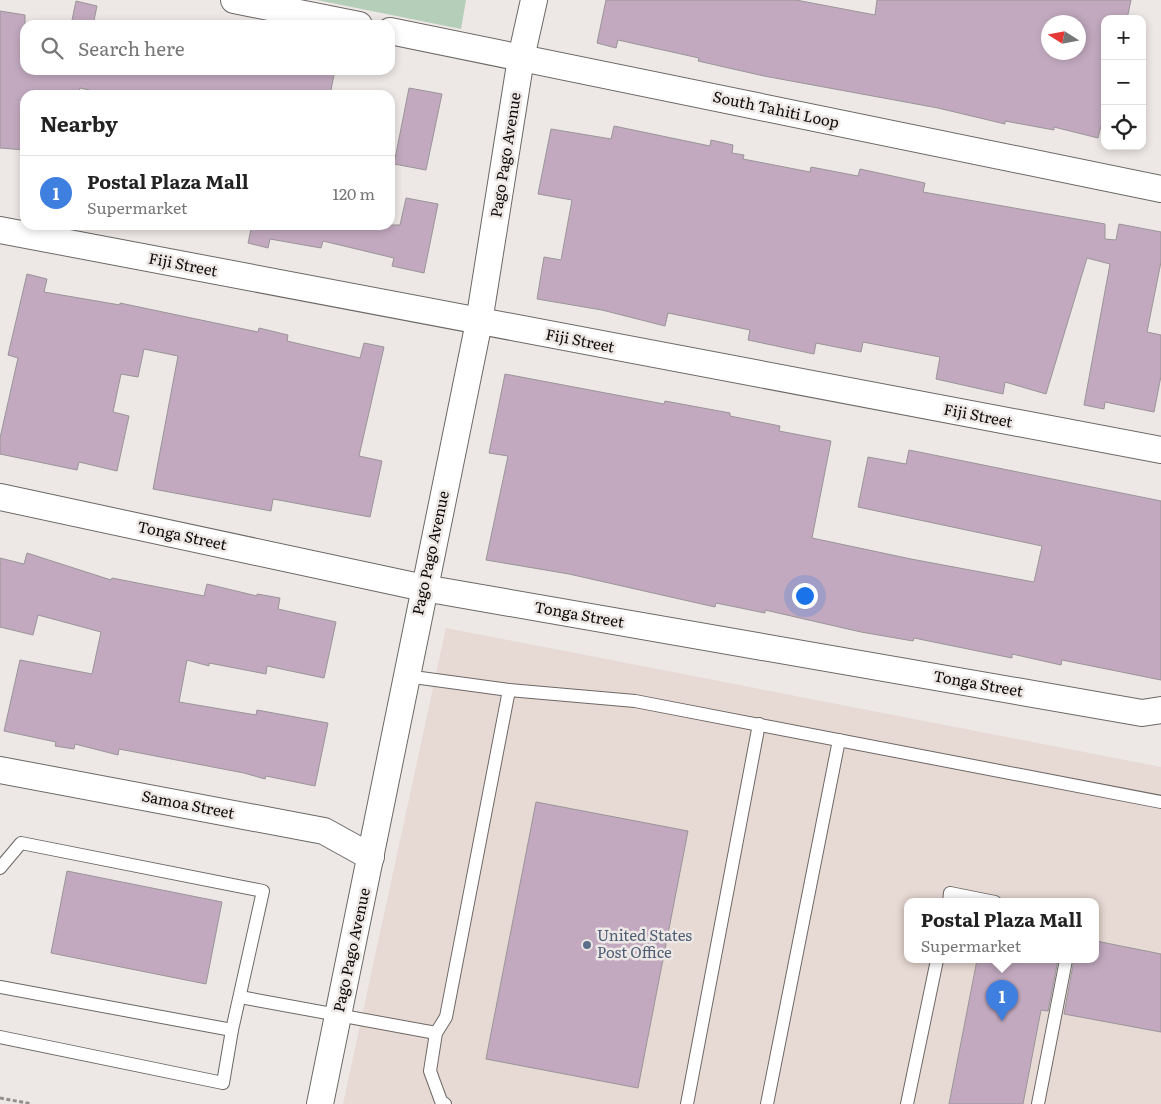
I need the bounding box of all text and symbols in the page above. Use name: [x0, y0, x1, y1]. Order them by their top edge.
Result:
north arrow: [1041, 15, 1086, 60]
map controls: [1101, 15, 1146, 150]
button: +: [1101, 15, 1146, 60]
search box: [20, 20, 395, 75]
icon: search: [38, 34, 66, 62]
text: Search here: [78, 34, 185, 62]
button: −: [1101, 60, 1146, 105]
street label: South Tahiti Loop: [711, 84, 842, 133]
street label: Pago Pago Avenue: [483, 90, 526, 219]
button: locate: [1101, 105, 1146, 150]
text: Nearby: [40, 107, 118, 138]
text: Postal Plaza Mall: [87, 167, 249, 195]
text: 1: [53, 181, 59, 205]
text: 120 m: [332, 181, 375, 205]
text: Supermarket: [87, 195, 187, 219]
street label: Fiji Street: [147, 246, 220, 281]
street label: Fiji Street: [544, 322, 617, 357]
street label: Fiji Street: [942, 397, 1015, 432]
street label: Pago Pago Avenue: [405, 488, 454, 617]
street label: Tonga Street: [136, 514, 229, 555]
your location: [792, 583, 818, 609]
street label: Tonga Street: [533, 594, 626, 633]
street label: Tonga Street: [932, 663, 1025, 702]
street label: Samoa Street: [140, 783, 237, 824]
street label: Pago Pago Avenue: [326, 885, 375, 1014]
popup: [904, 898, 1099, 963]
text: Postal Plaza Mall: [921, 905, 1082, 933]
place label: United States Post Office: [597, 923, 692, 963]
text: Supermarket: [921, 933, 1021, 957]
marker: United States Post Office: [581, 939, 593, 951]
pin: 1: [986, 980, 1018, 1021]

